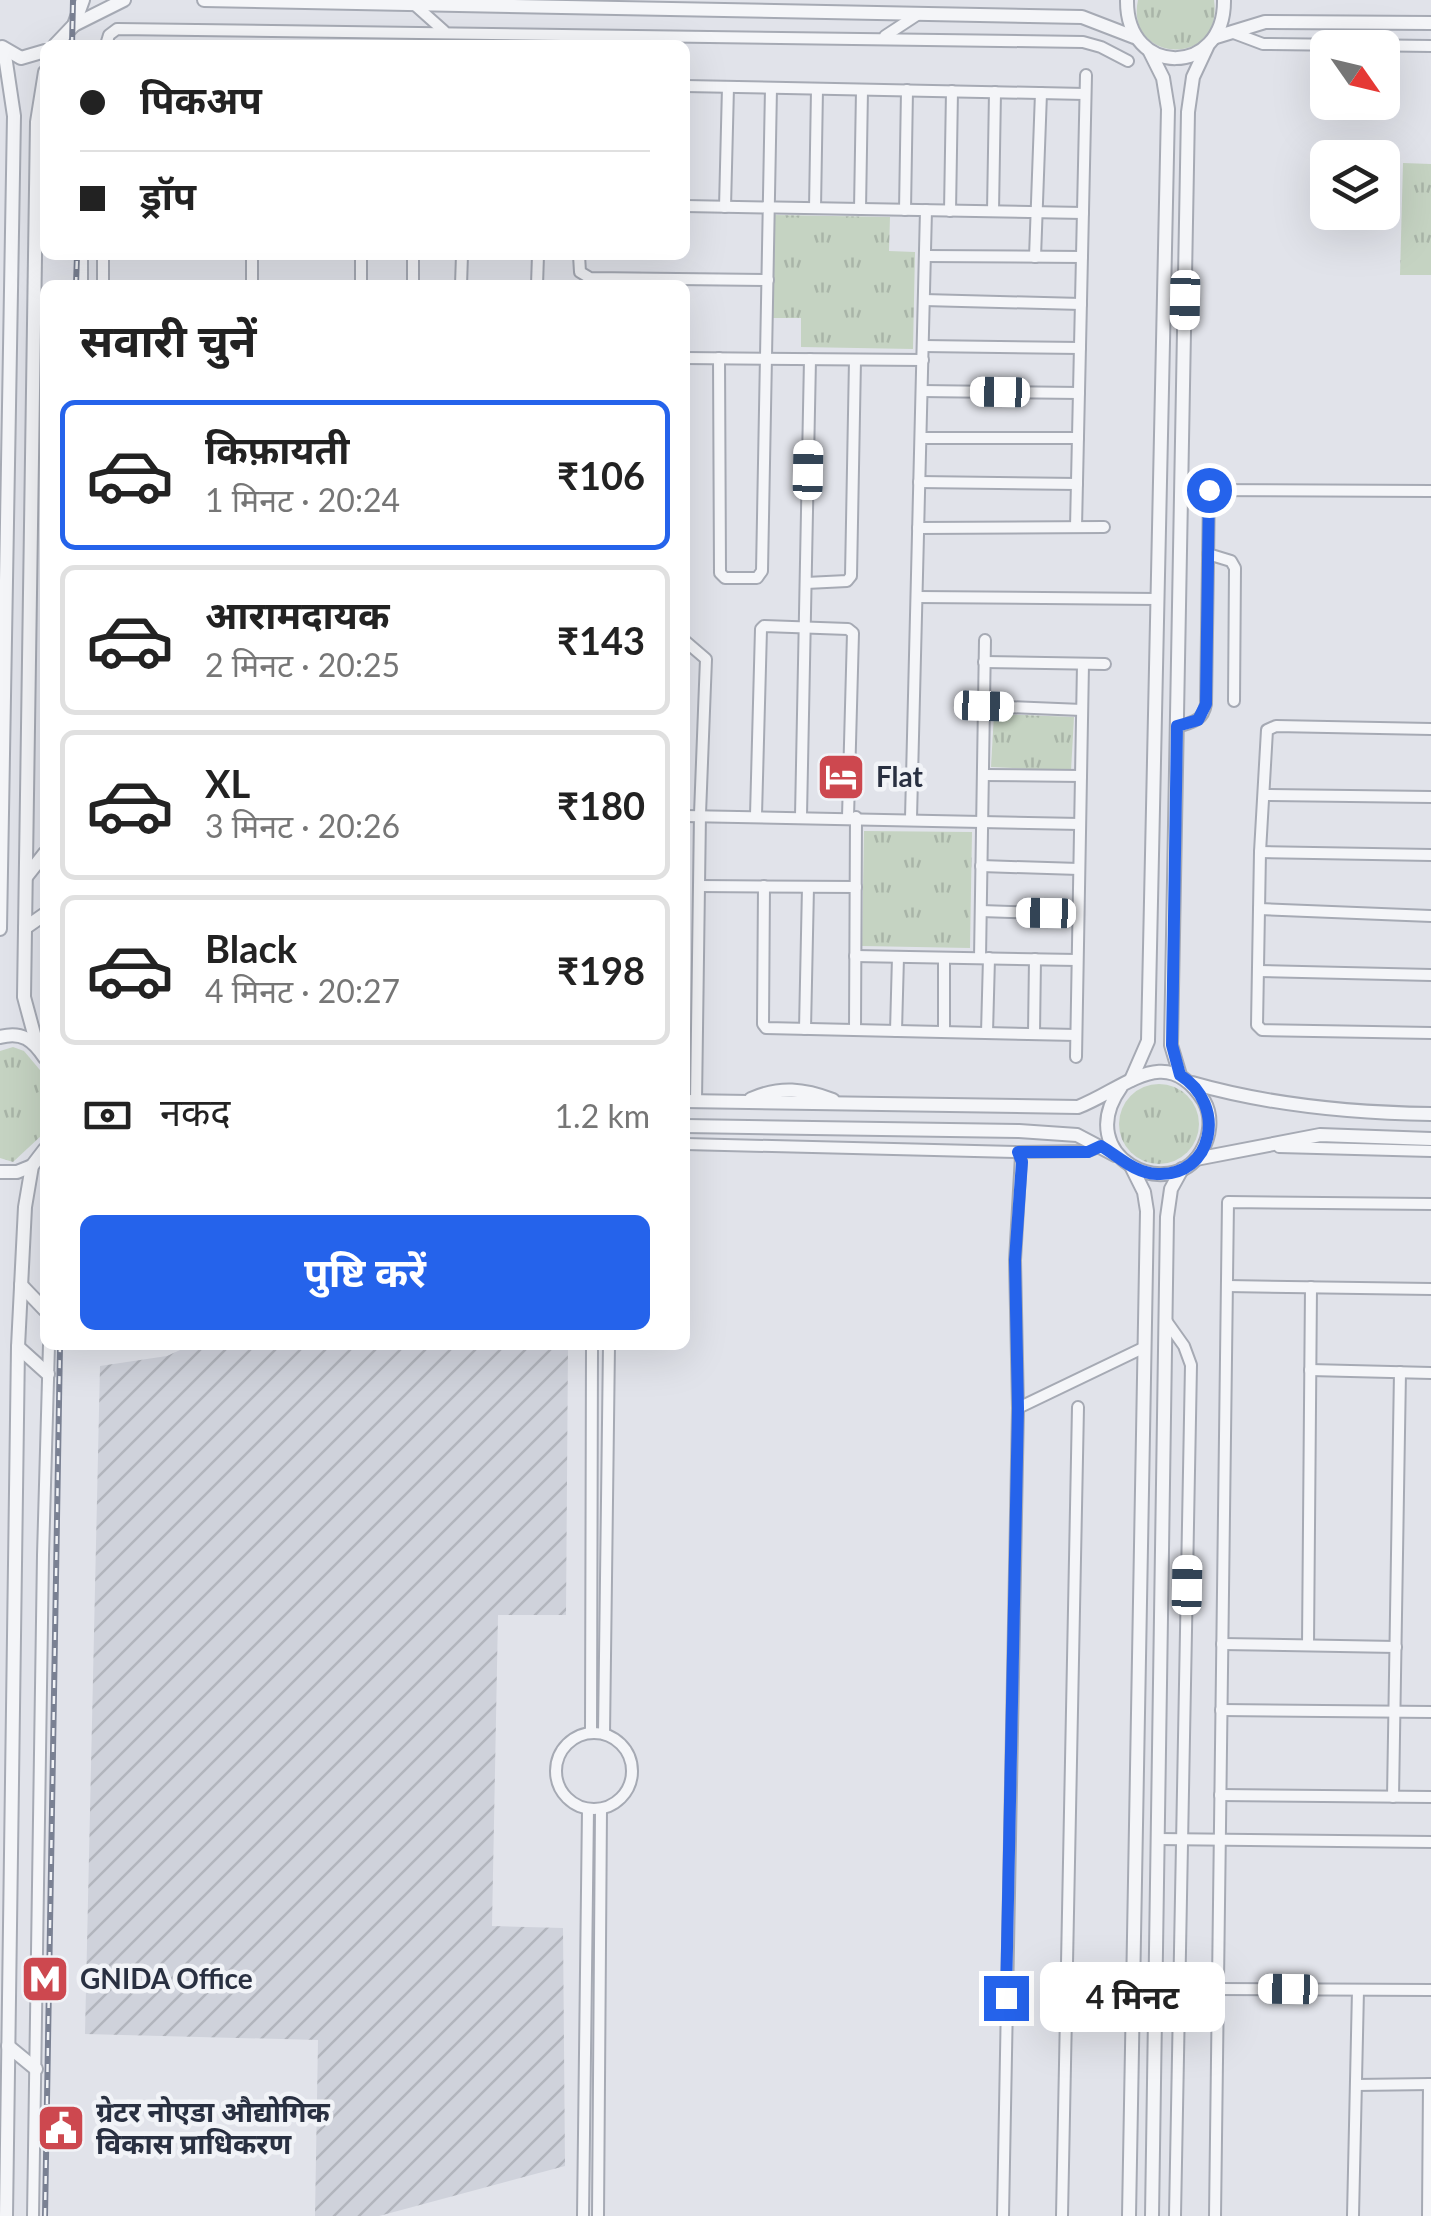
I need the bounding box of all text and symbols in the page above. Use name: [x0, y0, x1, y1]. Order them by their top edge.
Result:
north arrow: [1310, 30, 1400, 120]
map controls: [1310, 30, 1400, 230]
text: पिकअप: [140, 76, 262, 122]
button: layers: [1310, 140, 1400, 230]
text: ड्रॉप: [140, 172, 196, 218]
car: [1169, 270, 1201, 330]
text: सवारी चुनें: [80, 313, 257, 367]
car: [970, 376, 1030, 408]
text: किफ़ायती: [205, 426, 349, 472]
icon: car: [85, 430, 175, 520]
car: [792, 440, 824, 500]
text: ₹106: [557, 452, 645, 498]
route start: [1187, 468, 1232, 513]
text: 1 मिनट · 20:24: [205, 480, 400, 519]
text: आरामदायक: [205, 591, 389, 637]
icon: car: [85, 595, 175, 685]
text: ₹143: [557, 617, 645, 663]
text: 2 मिनट · 20:25: [205, 645, 400, 684]
car: [953, 690, 1015, 722]
hotel icon: Flat: [815, 751, 867, 803]
place label: Flat: [876, 759, 924, 793]
icon: car: [85, 760, 175, 850]
text: XL: [205, 760, 250, 806]
text: ₹180: [557, 782, 645, 828]
text: 3 मिनट · 20:26: [205, 806, 400, 845]
car: [1016, 897, 1076, 929]
icon: car: [85, 925, 175, 1015]
text: Black: [205, 925, 297, 971]
text: ₹198: [557, 947, 645, 993]
text: 4 मिनट · 20:27: [205, 971, 400, 1010]
icon: cash: [80, 1088, 135, 1143]
text: नकद: [160, 1088, 230, 1134]
text: 1.2 km: [555, 1096, 650, 1135]
button: पुष्टि करें: [80, 1215, 650, 1330]
car: [1171, 1555, 1203, 1615]
metro station icon: GNIDA Office: [19, 1953, 71, 2005]
place label: GNIDA Office: [80, 1961, 253, 1995]
callout: 4 मिनट: [1041, 1963, 1226, 2033]
car: [1258, 1973, 1318, 2005]
route end: [984, 1976, 1029, 2021]
text: 4 मिनट: [1086, 1977, 1179, 2016]
place label: ग्रेटर नोएडा औद्योगिक विकास प्राधिकरण: [96, 2094, 331, 2160]
public building icon: ग्रेटर नोएडा औद्योगिक विकास प्राधिकरण: [35, 2102, 87, 2154]

